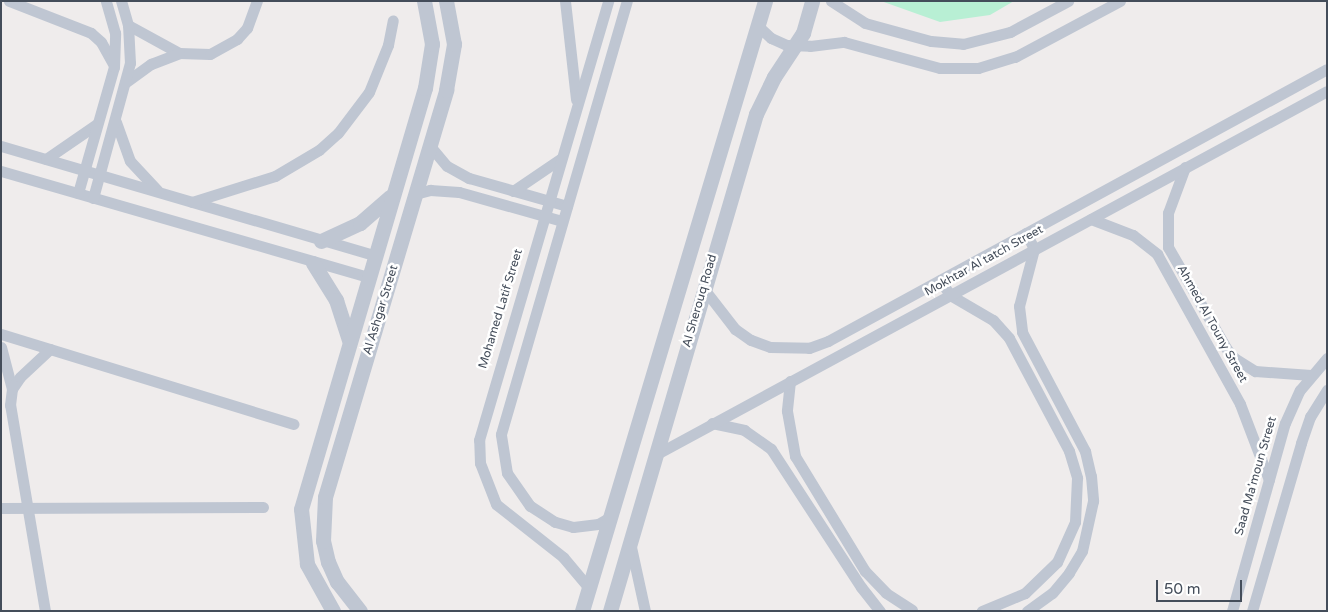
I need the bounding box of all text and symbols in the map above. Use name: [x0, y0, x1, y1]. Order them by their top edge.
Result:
street label: Mokhtar Al tatch Street: [922, 222, 1046, 300]
street label: Mohamed Latif Street: [476, 247, 526, 371]
street label: Al Sherouq Road: [680, 253, 720, 349]
street label: Al Ashgar Street: [360, 263, 402, 357]
street label: Ahmed Al Touny Street: [1174, 263, 1250, 385]
street label: Saad Ma'moun Street: [1232, 415, 1280, 537]
scale bar: [1158, 570, 1244, 602]
text: 50 m: [1164, 580, 1201, 598]

